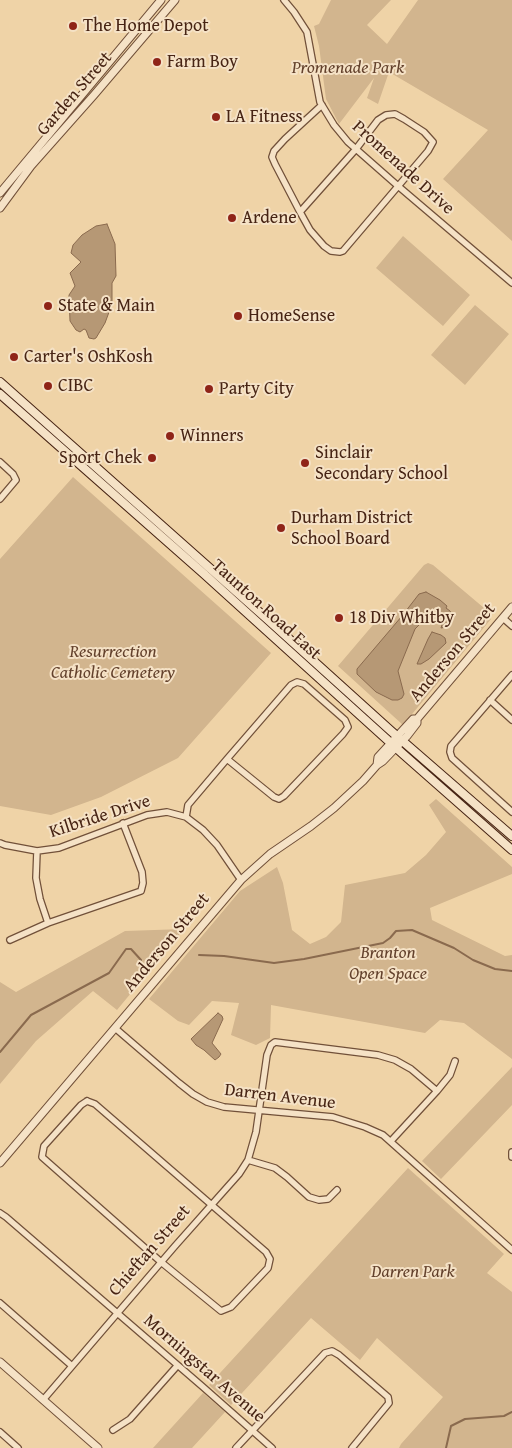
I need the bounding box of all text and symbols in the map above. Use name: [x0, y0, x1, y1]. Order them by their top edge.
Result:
place label: The Home Depot: [83, 15, 208, 37]
marker: The Home Depot: [67, 20, 79, 32]
street label: Garden Street: [33, 48, 117, 140]
place label: Farm Boy: [167, 51, 238, 73]
marker: Farm Boy: [151, 56, 163, 68]
park label: Promenade Park: [292, 57, 404, 79]
place label: LA Fitness: [226, 106, 303, 128]
marker: LA Fitness: [210, 111, 222, 123]
street label: Promenade Drive: [347, 116, 459, 220]
place label: Ardene: [242, 207, 297, 229]
marker: Ardene: [226, 212, 238, 224]
place label: State & Main: [58, 295, 155, 317]
marker: State & Main: [42, 300, 54, 312]
place label: HomeSense: [248, 305, 335, 327]
marker: HomeSense: [232, 310, 244, 322]
place label: Carter's OshKosh: [24, 346, 153, 368]
marker: Carter's OshKosh: [8, 351, 20, 363]
place label: CIBC: [58, 375, 93, 397]
place label: Party City: [219, 378, 294, 400]
marker: CIBC: [42, 380, 54, 392]
marker: Party City: [203, 383, 215, 395]
place label: Winners: [180, 425, 244, 447]
marker: Winners: [164, 430, 176, 442]
place label: Sinclair Secondary School: [315, 442, 448, 484]
place label: Sport Chek: [59, 447, 142, 469]
marker: Sport Chek: [146, 452, 158, 464]
marker: Sinclair Secondary School: [299, 457, 311, 469]
place label: Durham District School Board: [291, 507, 413, 550]
marker: Durham District School Board: [275, 522, 287, 534]
street label: Taunton Road East: [207, 555, 325, 665]
street label: Anderson Street: [405, 599, 501, 707]
place label: 18 Div Whitby: [349, 607, 454, 629]
marker: 18 Div Whitby: [333, 612, 345, 624]
park label: Resurrection Catholic Cemetery: [51, 641, 175, 684]
street label: Kilbride Drive: [47, 791, 153, 843]
street label: Anderson Street: [119, 889, 215, 997]
park label: Branton Open Space: [349, 942, 427, 984]
street label: Darren Avenue: [223, 1079, 337, 1115]
street label: Chieftan Street: [105, 1201, 195, 1301]
park label: Darren Park: [371, 1261, 455, 1283]
street label: Morningstar Avenue: [139, 1310, 269, 1428]

